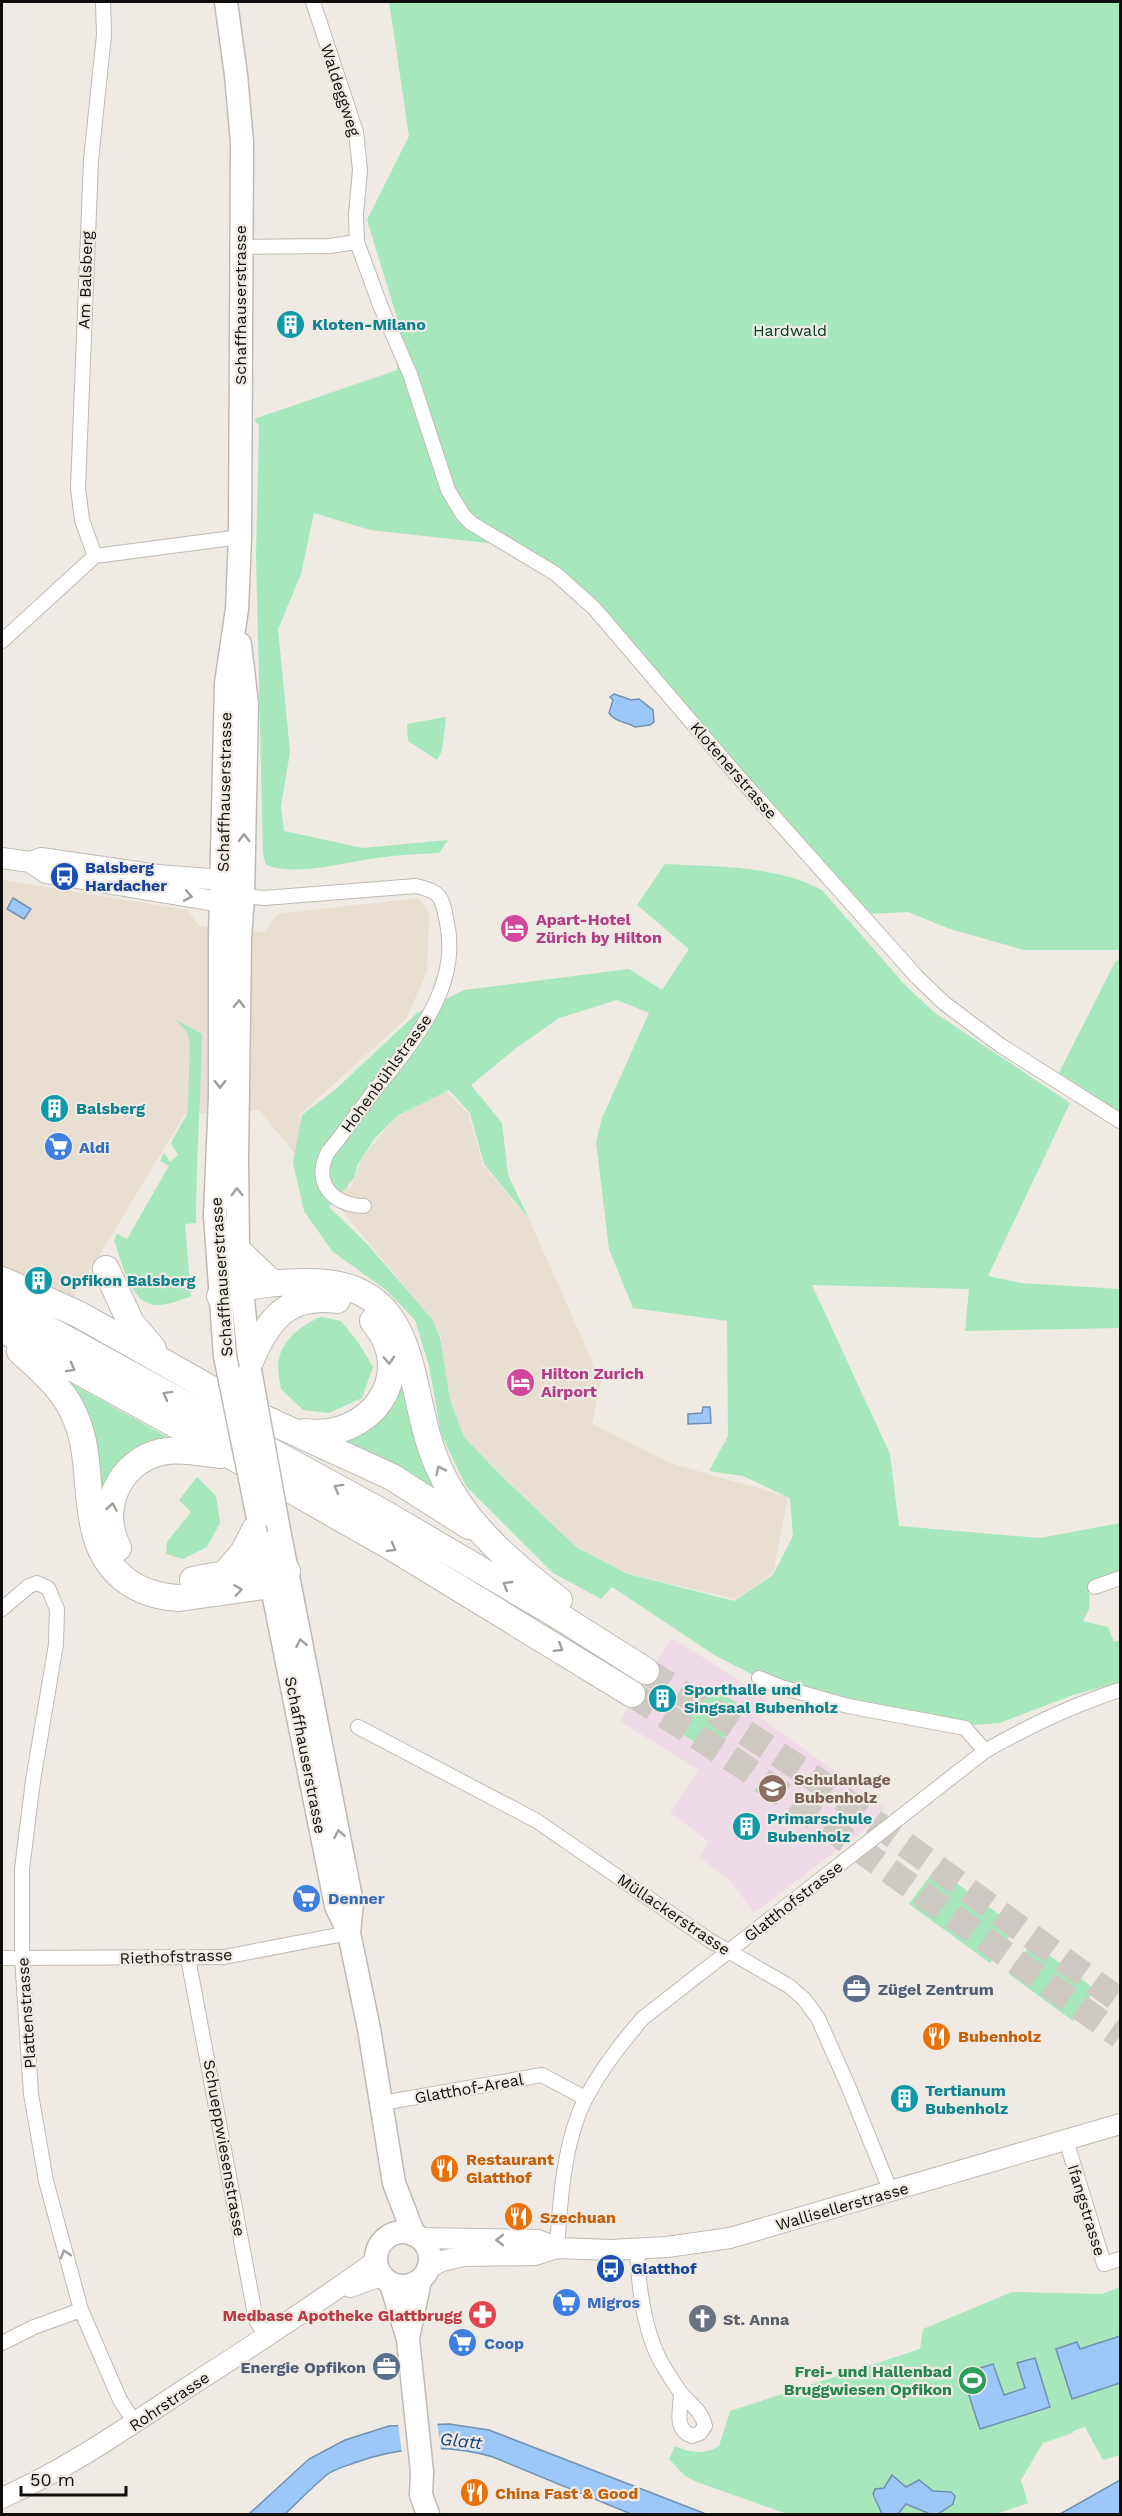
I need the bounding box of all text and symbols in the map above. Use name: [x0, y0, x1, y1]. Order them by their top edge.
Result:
street label: Waldeggweg: [317, 42, 364, 139]
street label: Schaffhauserstrasse: [231, 225, 250, 385]
street label: Am Balsberg: [74, 230, 97, 329]
building icon: Kloten-Milano: [275, 308, 307, 340]
place label: Kloten-Milano: [312, 315, 426, 334]
park label: Hardwald: [753, 321, 827, 340]
street label: Schaffhauserstrasse: [214, 712, 235, 872]
street label: Klotenerstrasse: [686, 718, 781, 823]
one-way arrow: [238, 833, 250, 842]
place label: Balsberg Hardacher: [85, 858, 167, 895]
bus stop icon: Balsberg Hardacher: [48, 860, 80, 892]
one-way arrow: [183, 889, 193, 902]
place label: Apart-Hotel Zürich by Hilton: [536, 910, 662, 947]
hotel icon: Apart-Hotel Zürich by Hilton: [499, 912, 531, 944]
one-way arrow: [233, 1000, 246, 1009]
street label: Hohenbühlstrasse: [337, 1010, 436, 1136]
one-way arrow: [214, 1079, 226, 1088]
building icon: Balsberg: [39, 1092, 71, 1124]
place label: Balsberg: [76, 1099, 145, 1118]
supermarket icon: Aldi: [42, 1131, 74, 1163]
place label: Aldi: [79, 1138, 110, 1157]
one-way arrow: [231, 1188, 243, 1197]
street label: Schaffhauserstrasse: [206, 1197, 237, 1357]
building icon: Opfikon Balsberg: [23, 1264, 55, 1296]
place label: Opfikon Balsberg: [60, 1271, 196, 1290]
one-way arrow: [382, 1356, 395, 1365]
one-way arrow: [65, 1361, 75, 1372]
place label: Hilton Zurich Airport: [541, 1364, 644, 1401]
hotel icon: Hilton Zurich Airport: [504, 1366, 536, 1398]
one-way arrow: [163, 1391, 173, 1402]
one-way arrow: [436, 1466, 448, 1477]
one-way arrow: [334, 1484, 344, 1495]
one-way arrow: [105, 1502, 117, 1511]
one-way arrow: [385, 1540, 396, 1552]
one-way arrow: [503, 1581, 513, 1593]
one-way arrow: [233, 1585, 243, 1597]
one-way arrow: [295, 1638, 308, 1648]
one-way arrow: [553, 1641, 563, 1653]
street label: Schaffhauserstrasse: [281, 1675, 330, 1835]
place label: Sporthalle und Singsaal Bubenholz: [684, 1680, 838, 1717]
building icon: Sporthalle und Singsaal Bubenholz: [647, 1682, 679, 1714]
place label: Schulanlage Bubenholz: [794, 1770, 891, 1807]
school or university icon: Schulanlage Bubenholz: [757, 1772, 789, 1804]
place label: Primarschule Bubenholz: [767, 1809, 872, 1846]
building icon: Primarschule Bubenholz: [730, 1811, 762, 1843]
one-way arrow: [333, 1830, 346, 1840]
street label: Glatthofstrasse: [740, 1857, 846, 1946]
street label: Müllackerstrasse: [614, 1870, 734, 1959]
supermarket icon: Denner: [291, 1882, 323, 1914]
place label: Denner: [328, 1889, 385, 1908]
street label: Riethofstrasse: [119, 1945, 233, 1968]
street label: Plattenstrasse: [13, 1957, 40, 2069]
office icon: Zügel Zentrum: [841, 1973, 873, 2005]
place label: Zügel Zentrum: [878, 1980, 994, 1999]
restaurant icon: Bubenholz: [921, 2020, 953, 2052]
place label: Bubenholz: [958, 2027, 1041, 2046]
street label: Schueppwiesenstrasse: [200, 2058, 249, 2238]
street label: Glatthof-Areal: [413, 2070, 525, 2107]
place label: Tertianum Bubenholz: [925, 2081, 1008, 2118]
building icon: Tertianum Bubenholz: [888, 2083, 920, 2115]
place label: Restaurant Glatthof: [466, 2150, 554, 2187]
restaurant icon: Restaurant Glatthof: [429, 2152, 461, 2184]
street label: Ifangstrasse: [1064, 2162, 1109, 2258]
street label: Wallisellerstrasse: [774, 2178, 911, 2235]
restaurant icon: Szechuan: [503, 2201, 535, 2233]
place label: Szechuan: [540, 2208, 616, 2227]
one-way arrow: [496, 2234, 505, 2246]
one-way arrow: [60, 2249, 72, 2259]
bus stop icon: Glatthof: [594, 2252, 626, 2284]
place label: Glatthof: [631, 2259, 697, 2278]
supermarket icon: Migros: [550, 2286, 582, 2318]
place label: Migros: [587, 2293, 641, 2312]
pharmacy icon: Medbase Apotheke Glattbrugg: [467, 2299, 499, 2331]
church icon: St. Anna: [686, 2303, 718, 2335]
place label: Medbase Apotheke Glattbrugg: [223, 2306, 462, 2325]
place label: St. Anna: [723, 2310, 790, 2329]
supermarket icon: Coop: [447, 2327, 479, 2359]
place label: Coop: [484, 2334, 524, 2353]
office icon: Energie Opfikon: [371, 2351, 403, 2383]
place label: Energie Opfikon: [240, 2358, 366, 2377]
place label: Frei- und Hallenbad Bruggwiesen Opfikon: [784, 2362, 952, 2399]
sports icon: Frei- und Hallenbad Bruggwiesen Opfikon: [957, 2364, 989, 2396]
street label: Rohrstrasse: [126, 2368, 213, 2435]
water label: Glatt: [439, 2428, 484, 2453]
scale bar: [21, 2459, 126, 2497]
text: 50 m: [30, 2469, 75, 2490]
restaurant icon: China Fast & Good: [458, 2477, 490, 2509]
place label: China Fast & Good: [495, 2484, 638, 2503]

